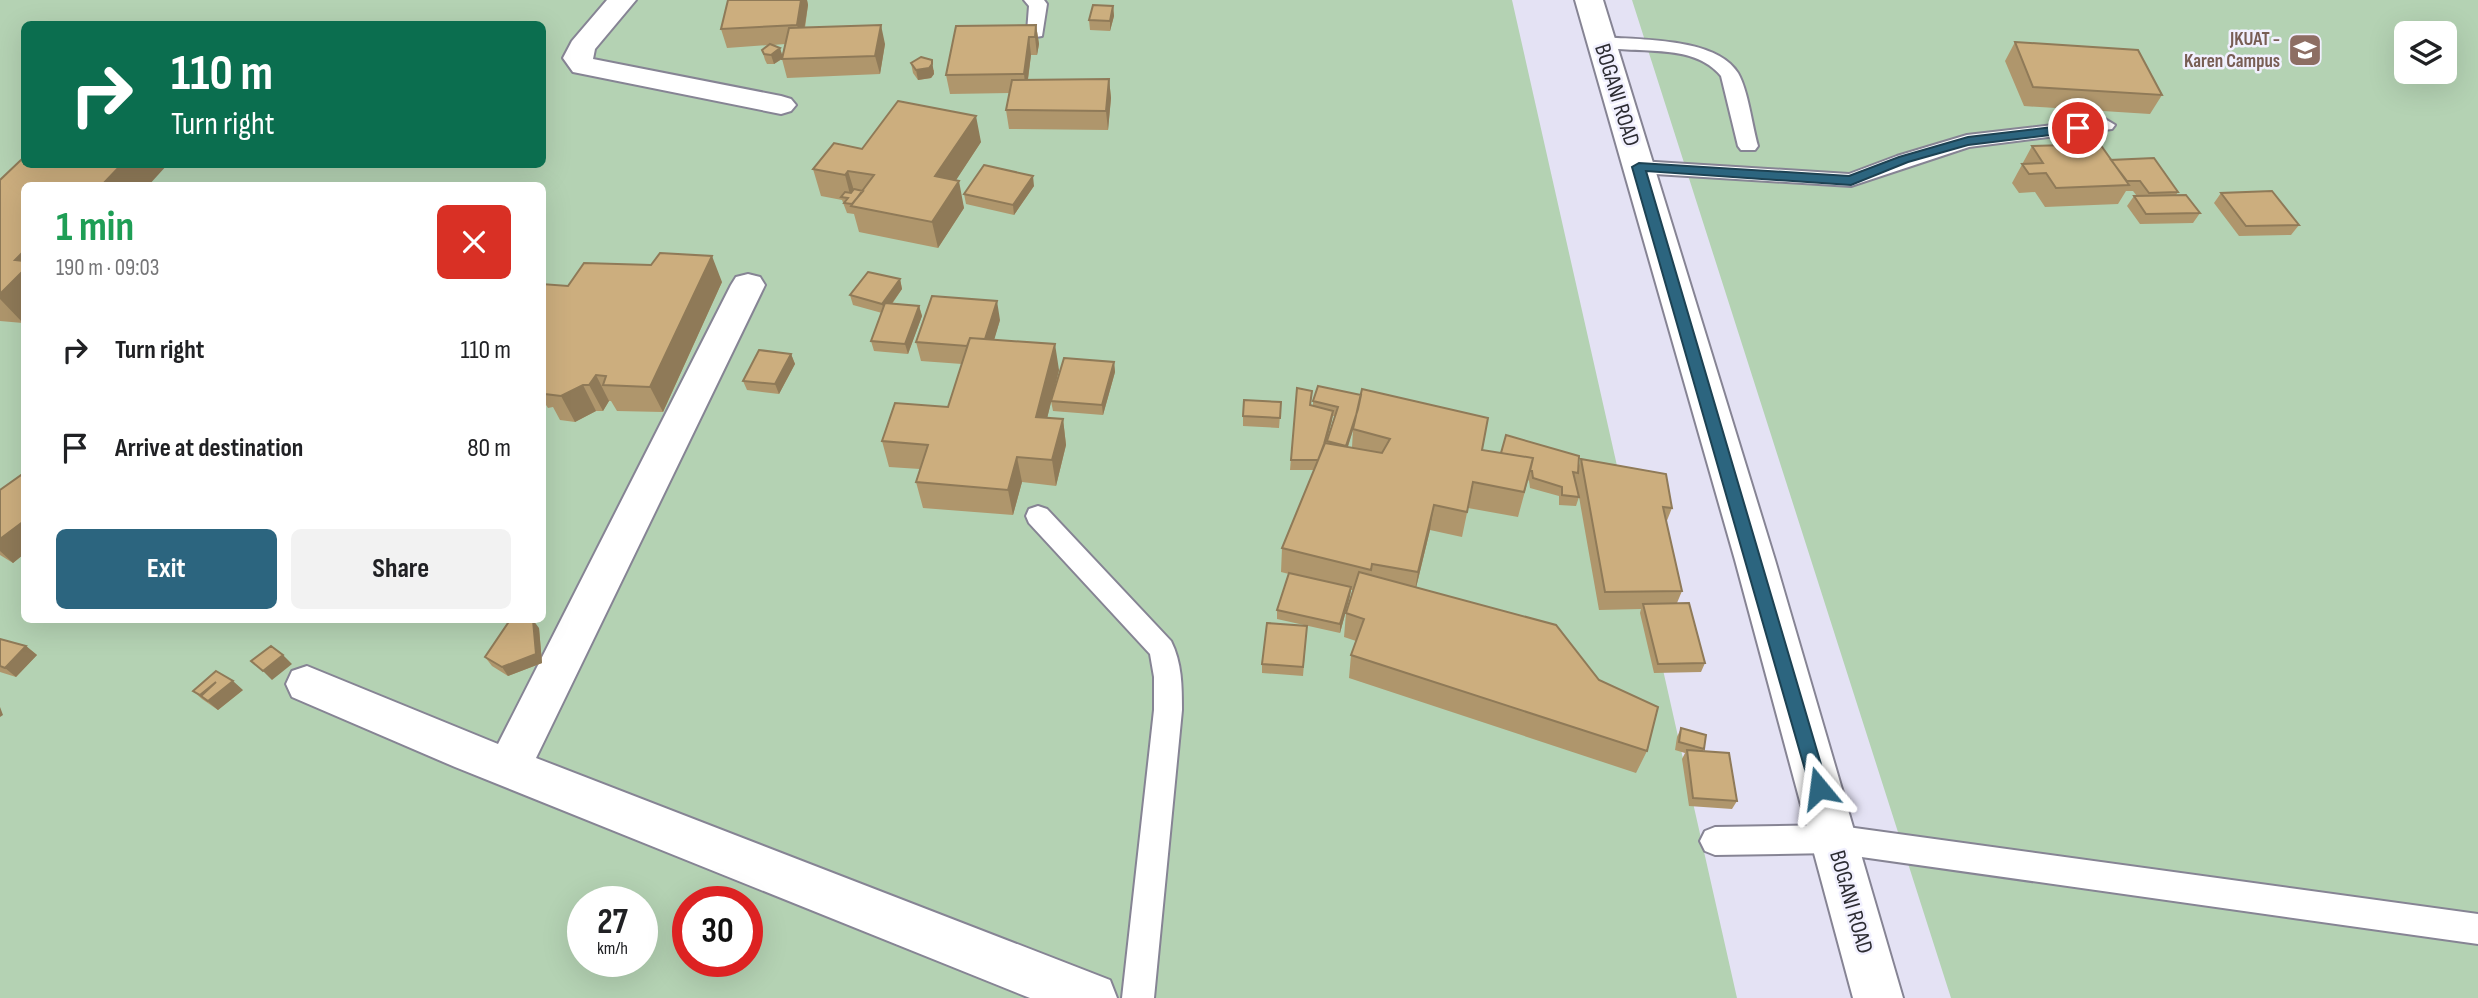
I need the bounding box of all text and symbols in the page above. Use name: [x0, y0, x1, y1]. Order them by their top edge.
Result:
map controls: [2394, 21, 2457, 84]
button: layers: [2394, 21, 2457, 84]
place label: JKUAT - Karen Campus: [2184, 28, 2280, 73]
school or university icon: JKUAT - Karen Campus: [2286, 31, 2324, 69]
street label: BOGANI ROAD: [1588, 40, 1646, 150]
text: 110 m: [171, 45, 273, 104]
icon: right: [56, 49, 147, 140]
pin: [2048, 98, 2108, 158]
text: Turn right: [171, 105, 275, 144]
icon: arrive: [2059, 109, 2097, 147]
text: 1 min: [56, 202, 134, 253]
button: close: [437, 205, 511, 279]
text: 190 m · 09:03: [56, 254, 159, 282]
icon: right: [56, 331, 94, 369]
text: Turn right: [115, 335, 204, 366]
text: 110 m: [460, 335, 511, 366]
icon: arrive: [56, 429, 94, 467]
text: Arrive at destination: [115, 433, 303, 464]
text: 80 m: [467, 433, 511, 464]
button: Exit: [56, 529, 277, 609]
button: Share: [291, 529, 511, 609]
position arrow: [1782, 751, 1856, 825]
street label: BOGANI ROAD: [1823, 847, 1879, 957]
speed limit sign: 30: [672, 886, 763, 977]
text: 27: [597, 901, 628, 944]
text: km/h: [597, 938, 628, 959]

